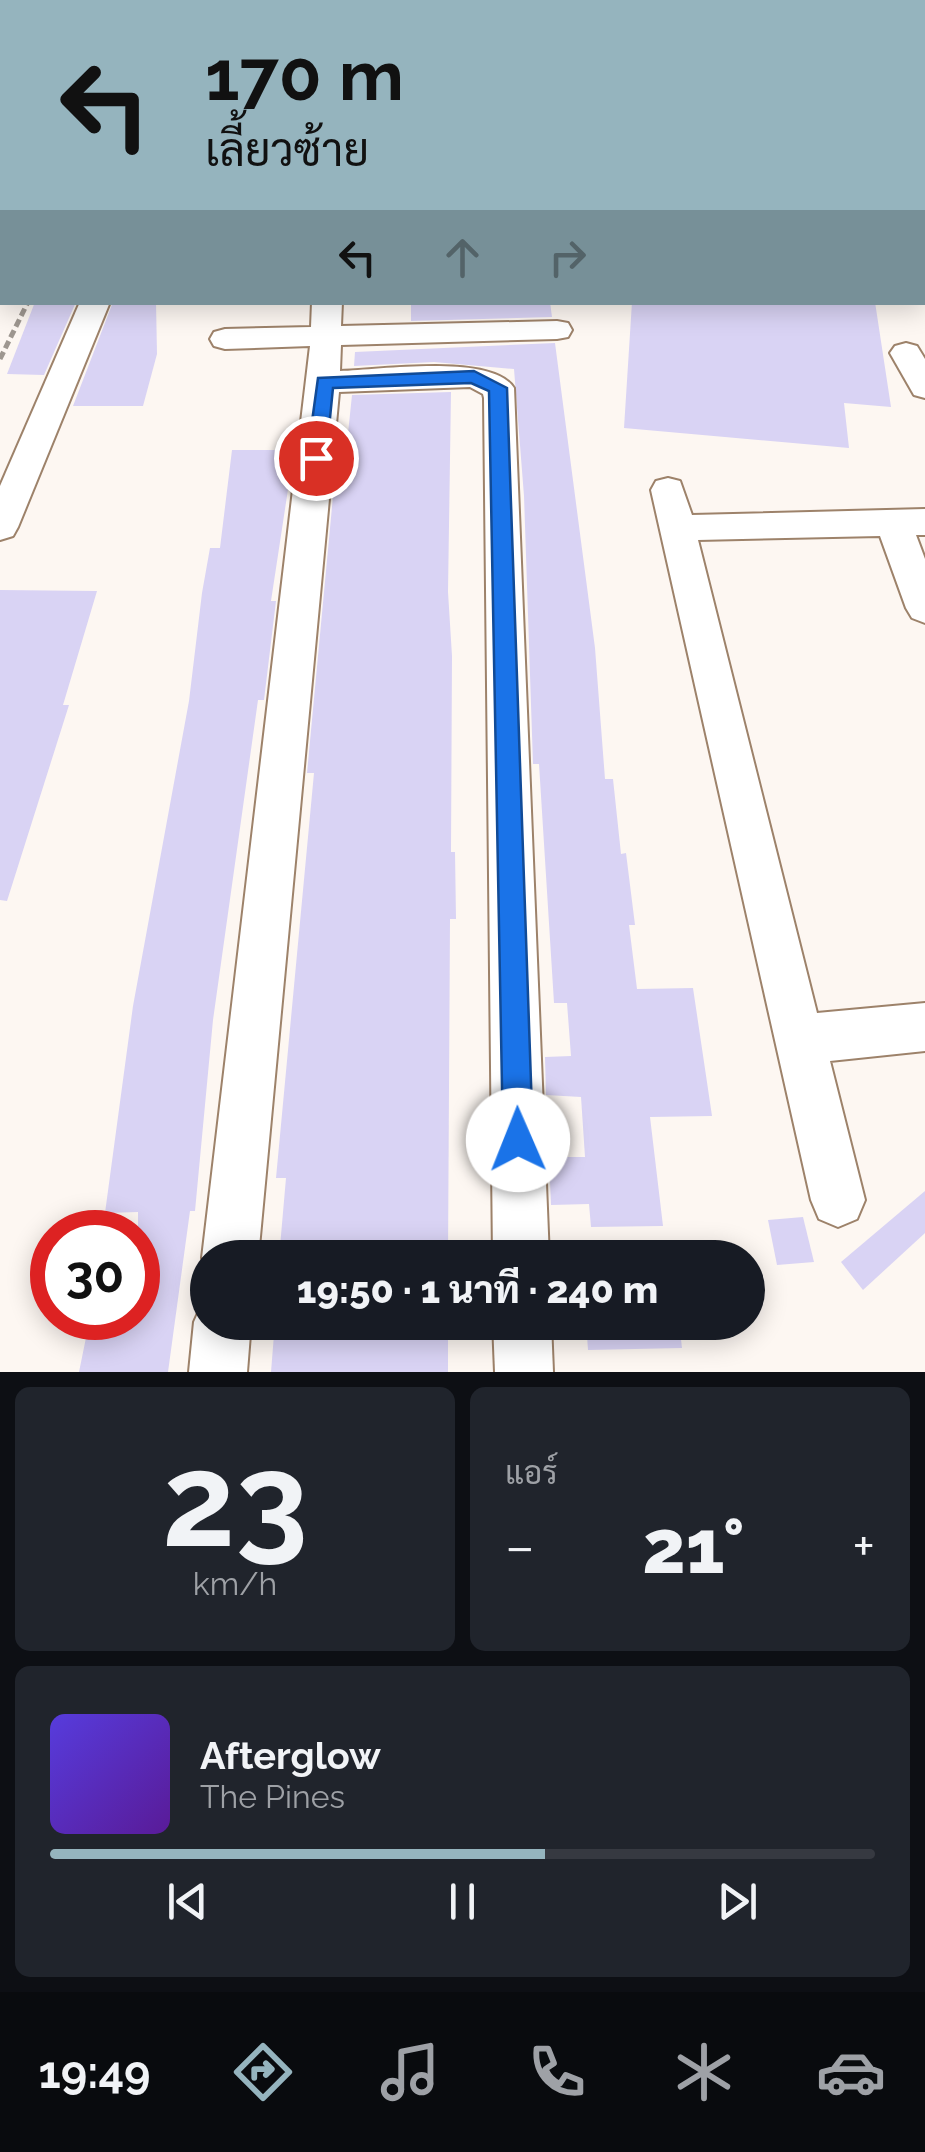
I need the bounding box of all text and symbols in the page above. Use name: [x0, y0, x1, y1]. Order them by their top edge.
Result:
text: 170 m: [205, 34, 404, 116]
icon: left: [40, 40, 170, 170]
text: เลี้ยวซ้าย: [205, 124, 369, 177]
icon: left: [330, 230, 385, 285]
icon: ahead: [435, 230, 490, 285]
icon: right: [540, 230, 595, 285]
pin: [274, 416, 359, 501]
icon: arrive: [289, 431, 344, 486]
position arrow: [466, 1088, 570, 1192]
speed limit sign: 30: [30, 1210, 160, 1340]
text: 19:50 · 1 นาที · 240 m: [297, 1267, 658, 1312]
text: 23: [162, 1424, 308, 1576]
text: แอร์: [505, 1454, 558, 1491]
text: 21°: [642, 1502, 745, 1591]
text: −: [505, 1514, 535, 1579]
text: +: [852, 1514, 875, 1579]
text: km/h: [193, 1565, 277, 1602]
text: Afterglow: [200, 1733, 381, 1778]
text: The Pines: [200, 1778, 345, 1815]
icon: previous: [160, 1874, 215, 1929]
icon: pause: [435, 1874, 490, 1929]
icon: next: [710, 1874, 765, 1929]
icon: directions: [228, 2037, 298, 2107]
icon: music: [375, 2037, 445, 2107]
icon: phone: [522, 2037, 592, 2107]
icon: climate: [669, 2037, 739, 2107]
icon: car: [816, 2037, 886, 2107]
text: 19:49: [39, 2046, 151, 2099]

